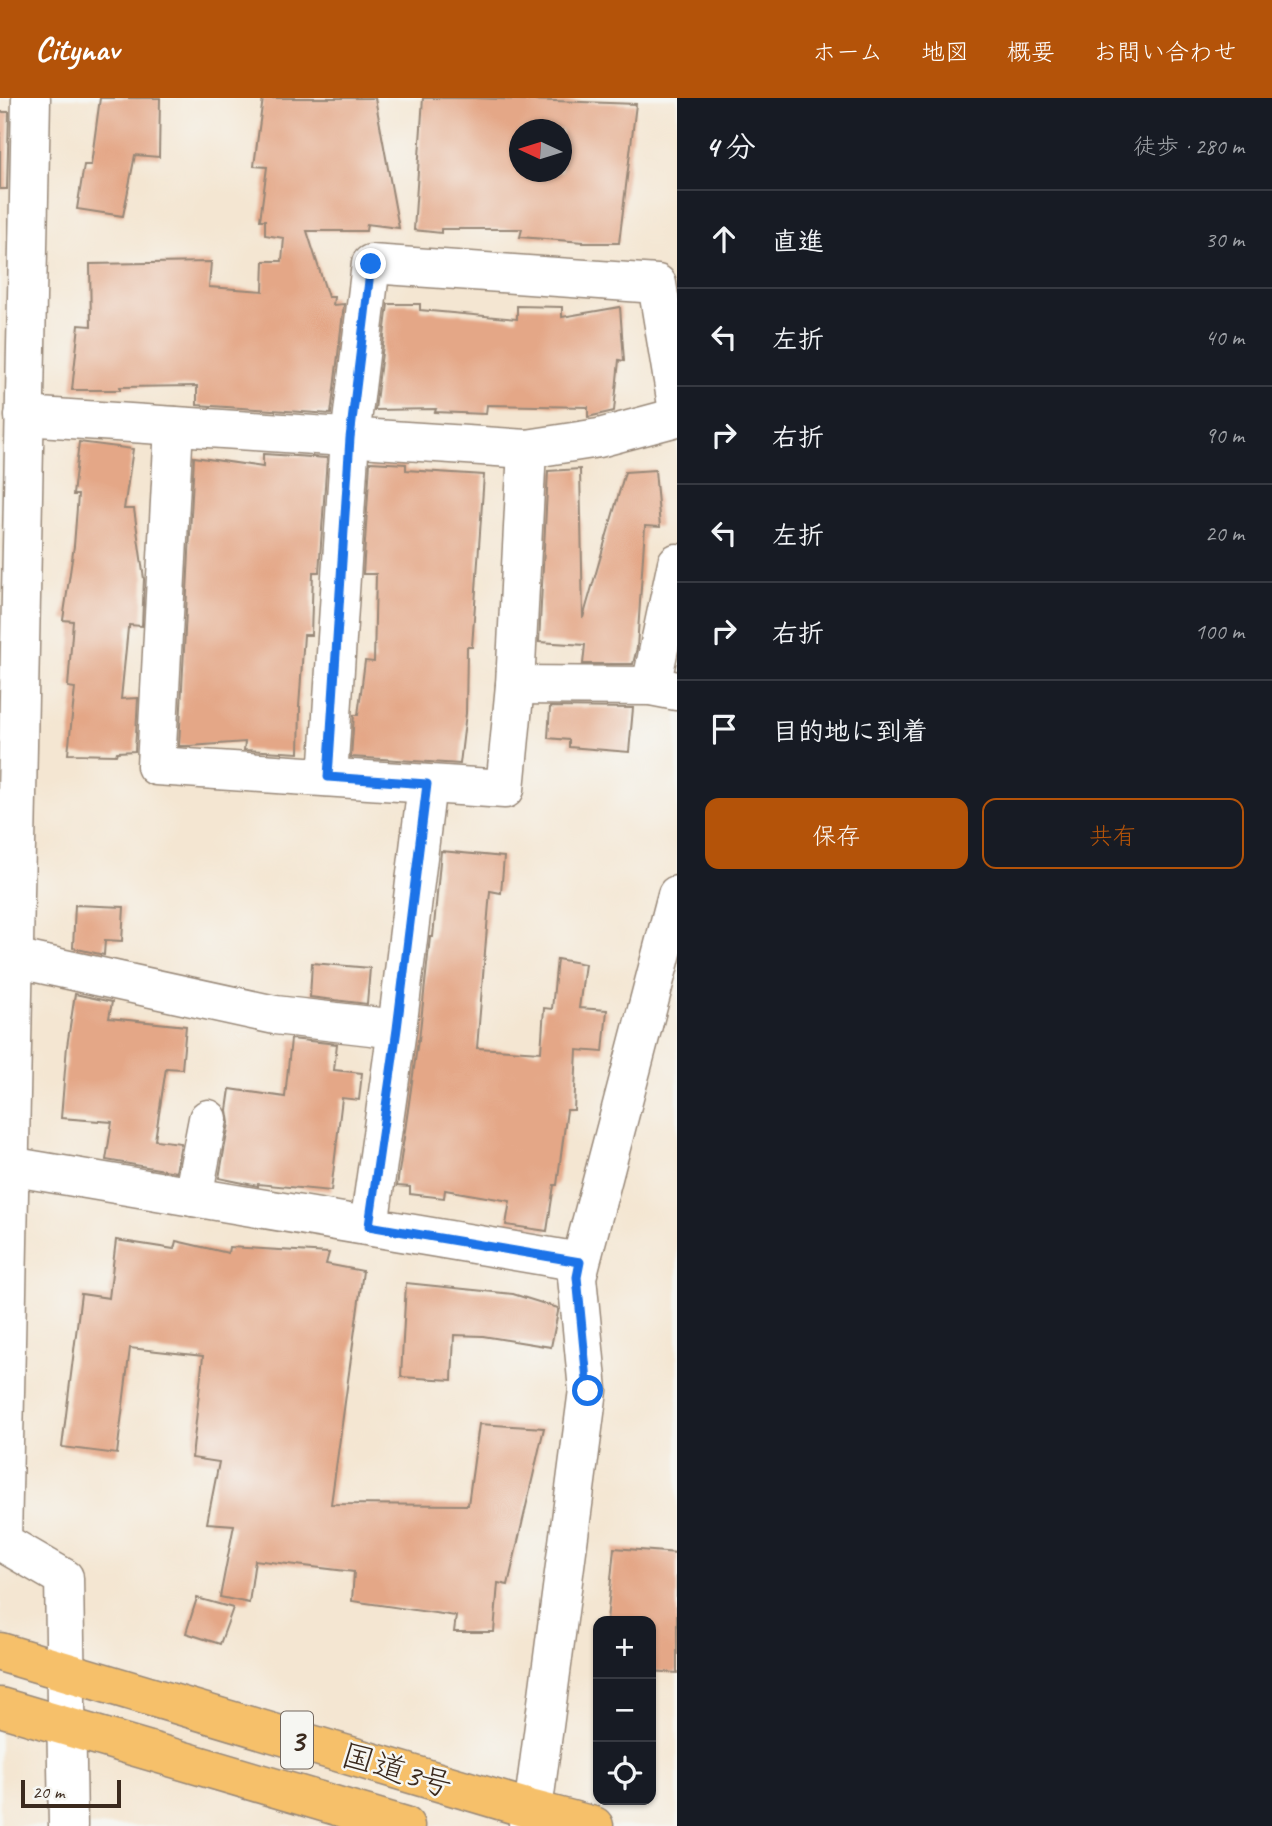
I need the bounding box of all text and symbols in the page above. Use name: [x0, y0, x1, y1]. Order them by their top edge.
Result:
text: Citynav: [35, 28, 119, 70]
text: ホーム: [812, 37, 883, 67]
text: 地図: [921, 37, 969, 67]
text: 概要: [1007, 37, 1055, 67]
text: お問い合わせ: [1093, 37, 1237, 67]
north arrow: [509, 119, 572, 182]
text: 4 分: [705, 128, 756, 166]
text: 徒歩 · 280 m: [1133, 132, 1244, 161]
icon: ahead: [705, 220, 743, 258]
text: 直進: [772, 225, 824, 258]
text: 30 m: [1205, 225, 1244, 254]
route end: [355, 248, 386, 279]
icon: left: [705, 318, 743, 356]
text: 左折: [772, 323, 824, 356]
text: 40 m: [1205, 323, 1244, 352]
icon: right: [705, 416, 743, 454]
text: 右折: [772, 421, 824, 454]
text: 90 m: [1205, 421, 1244, 450]
icon: left: [705, 514, 743, 552]
text: 左折: [772, 519, 824, 552]
text: 20 m: [1205, 519, 1244, 548]
icon: right: [705, 612, 743, 650]
text: 右折: [772, 617, 824, 650]
text: 100 m: [1195, 617, 1244, 646]
icon: arrive: [705, 710, 743, 748]
text: 目的地に到着: [772, 715, 928, 748]
button: 保存: [705, 798, 968, 869]
button: 共有: [982, 798, 1244, 869]
route start: [572, 1375, 603, 1406]
map controls: [593, 1616, 656, 1805]
button: +: [593, 1616, 656, 1679]
button: −: [593, 1679, 656, 1742]
road number: 3: [281, 1712, 313, 1769]
street label: 国道3号: [336, 1733, 458, 1807]
button: locate: [593, 1742, 656, 1805]
scale bar: [21, 1777, 121, 1809]
text: 20 m: [32, 1780, 64, 1804]

